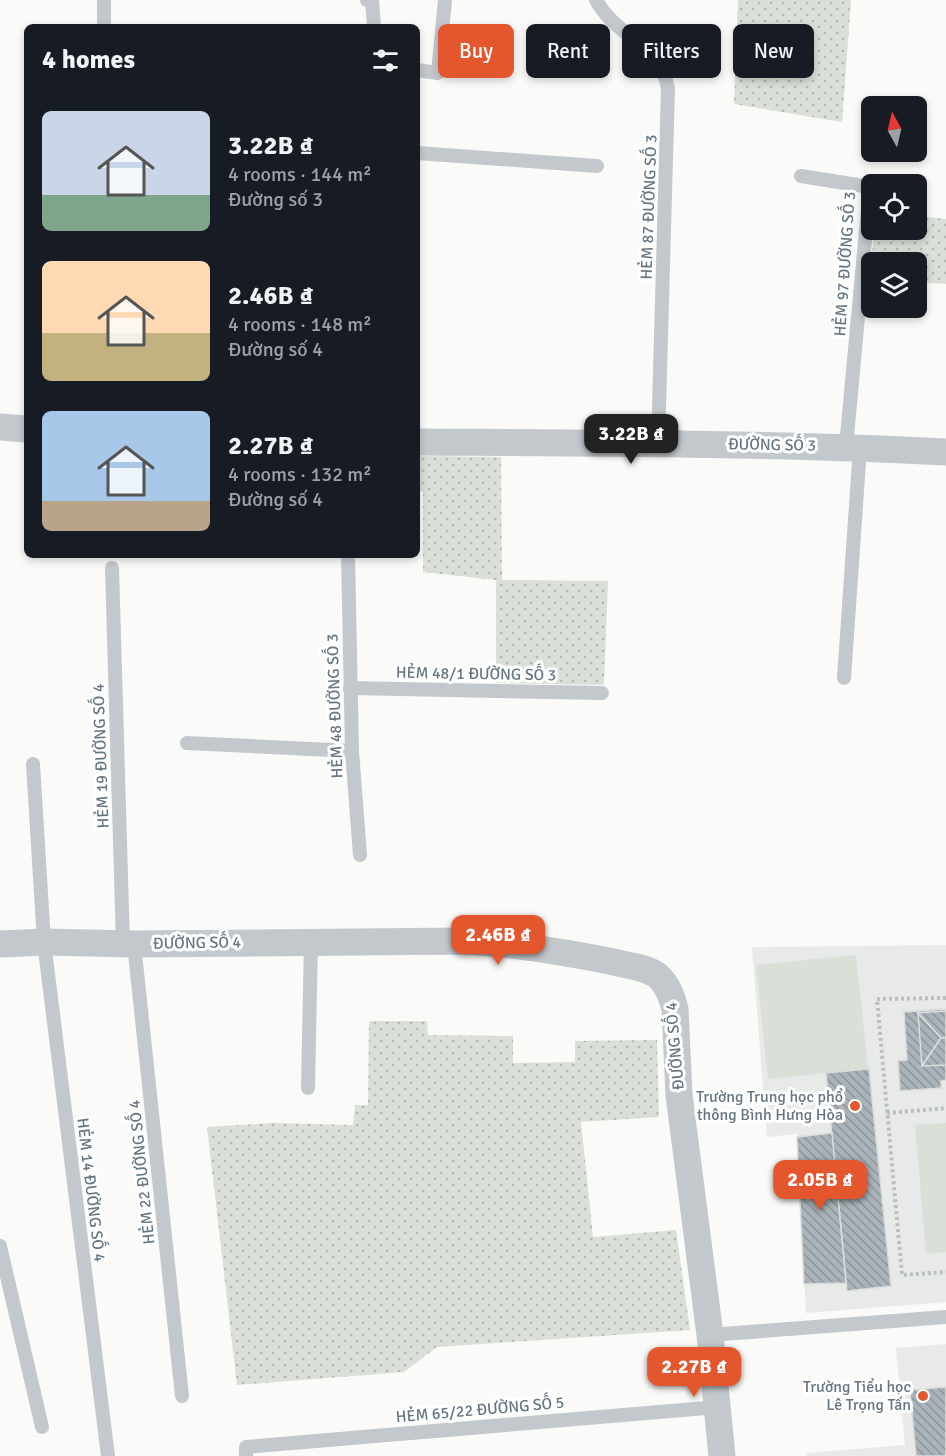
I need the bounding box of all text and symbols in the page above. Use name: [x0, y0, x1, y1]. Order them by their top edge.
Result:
chip: Buy: [438, 24, 514, 78]
chip: Rent: [526, 24, 610, 78]
chip: Filters: [622, 24, 721, 78]
chip: New: [733, 24, 814, 78]
text: 4 homes: [42, 44, 135, 76]
icon: filters: [369, 44, 402, 77]
north arrow: [861, 96, 927, 162]
map controls: [861, 96, 927, 318]
text: 3.22B ₫: [228, 130, 313, 162]
street label: HẺM 87 ĐƯỜNG SỐ 3: [634, 134, 662, 280]
icon: home: [90, 135, 162, 207]
text: 4 rooms · 144 m²: [228, 162, 372, 187]
button: locate: [861, 174, 927, 240]
text: Đường số 3: [228, 187, 323, 212]
street label: HẺM 97 ĐƯỜNG SỐ 3: [828, 191, 860, 337]
button: layers: [861, 252, 927, 318]
text: 2.46B ₫: [228, 280, 313, 312]
icon: home: [90, 285, 162, 357]
text: 4 rooms · 148 m²: [228, 312, 372, 337]
text: Đường số 4: [228, 337, 323, 362]
pin: 3.22B ₫: [576, 414, 686, 465]
text: 3.22B ₫: [598, 421, 664, 446]
text: 2.27B ₫: [228, 430, 313, 462]
street label: ĐƯỜNG SỐ 3: [728, 432, 816, 456]
icon: home: [90, 435, 162, 507]
text: 4 rooms · 132 m²: [228, 462, 372, 487]
text: Đường số 4: [228, 487, 323, 512]
street label: HẺM 48 ĐƯỜNG SỐ 3: [320, 633, 348, 779]
street label: HẺM 48/1 ĐƯỜNG SỐ 3: [396, 661, 556, 685]
street label: HẺM 19 ĐƯỜNG SỐ 4: [86, 683, 114, 829]
pin: 2.46B ₫: [443, 915, 553, 966]
text: 2.46B ₫: [465, 922, 531, 947]
street label: ĐƯỜNG SỐ 4: [153, 930, 242, 954]
street label: ĐƯỜNG SỐ 4: [659, 1001, 689, 1091]
place label: Trường Trung học phổ thông Bình Hưng Hòa: [696, 1087, 843, 1125]
street label: HẺM 22 ĐƯỜNG SỐ 4: [122, 1098, 160, 1245]
marker: Trường Trung học phổ thông Bình Hưng Hòa: [848, 1099, 862, 1113]
street label: HẺM 14 ĐƯỜNG SỐ 4: [72, 1117, 112, 1264]
pin: 2.05B ₫: [765, 1160, 875, 1211]
text: 2.05B ₫: [787, 1167, 853, 1192]
pin: 2.27B ₫: [639, 1347, 749, 1398]
text: 2.27B ₫: [661, 1354, 727, 1379]
place label: Trường Tiểu học Lê Trọng Tấn: [803, 1377, 911, 1415]
marker: Trường Tiểu học Lê Trọng Tấn: [916, 1389, 930, 1403]
street label: HẺM 65/22 ĐƯỜNG SỐ 5: [395, 1391, 565, 1427]

